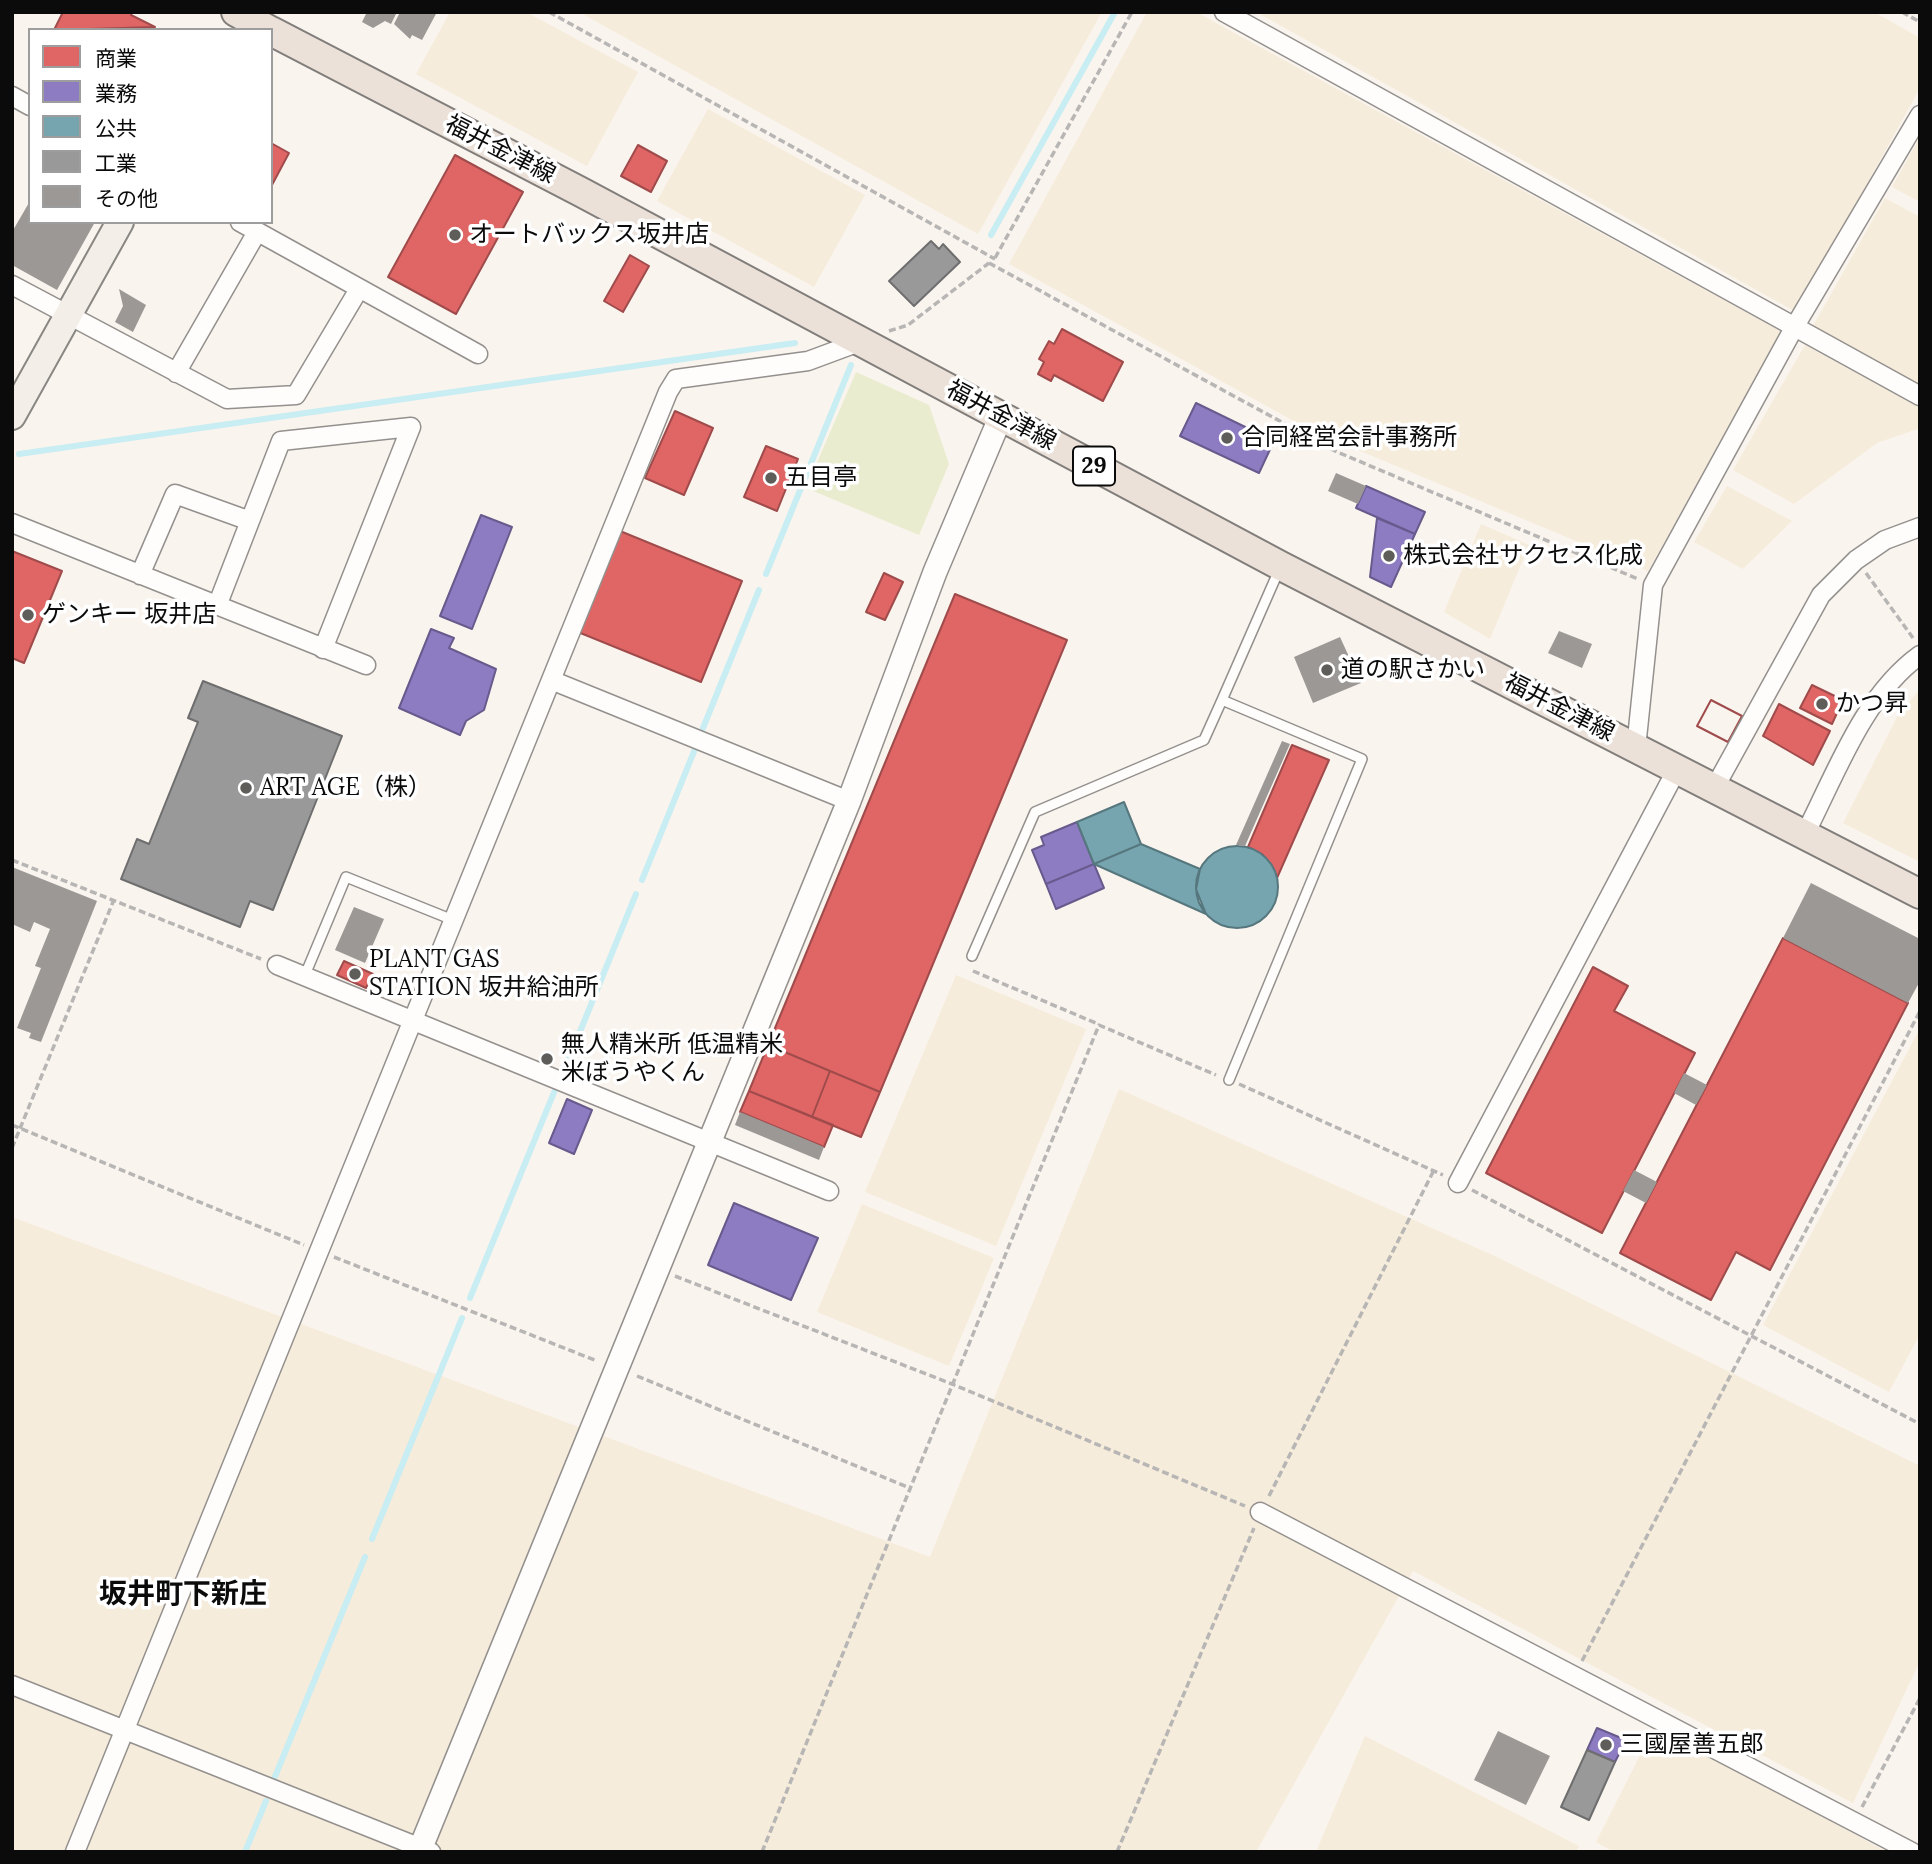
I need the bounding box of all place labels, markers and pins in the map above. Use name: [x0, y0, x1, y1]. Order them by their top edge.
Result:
place label: オートバックス坂井店: [469, 221, 709, 249]
marker: オートバックス坂井店: [447, 227, 463, 243]
place label: 合同経営会計事務所: [1241, 424, 1457, 452]
marker: 合同経営会計事務所: [1219, 430, 1235, 446]
place label: 五目亭: [785, 464, 857, 492]
marker: 五目亭: [763, 470, 779, 486]
place label: 株式会社サクセス化成: [1403, 542, 1643, 570]
marker: 株式会社サクセス化成: [1381, 548, 1397, 564]
place label: ゲンキー 坂井店: [42, 601, 216, 629]
marker: ゲンキー 坂井店: [20, 607, 36, 623]
place label: 道の駅さかい: [1341, 656, 1485, 684]
marker: 道の駅さかい: [1319, 662, 1335, 678]
place label: かつ昇: [1836, 690, 1908, 718]
marker: かつ昇: [1814, 696, 1830, 712]
place label: ART AGE（株）: [260, 774, 432, 802]
marker: ART AGE（株）: [238, 780, 254, 796]
place label: PLANT GAS STATION 坂井給油所: [369, 946, 598, 1002]
marker: PLANT GAS STATION 坂井給油所: [347, 966, 363, 982]
place label: 無人精米所 低温精米 米ぼうやくん: [561, 1031, 783, 1087]
marker: 無人精米所 低温精米 米ぼうやくん: [539, 1051, 555, 1067]
place label: 三國屋善五郎: [1620, 1731, 1764, 1759]
marker: 三國屋善五郎: [1598, 1737, 1614, 1753]

